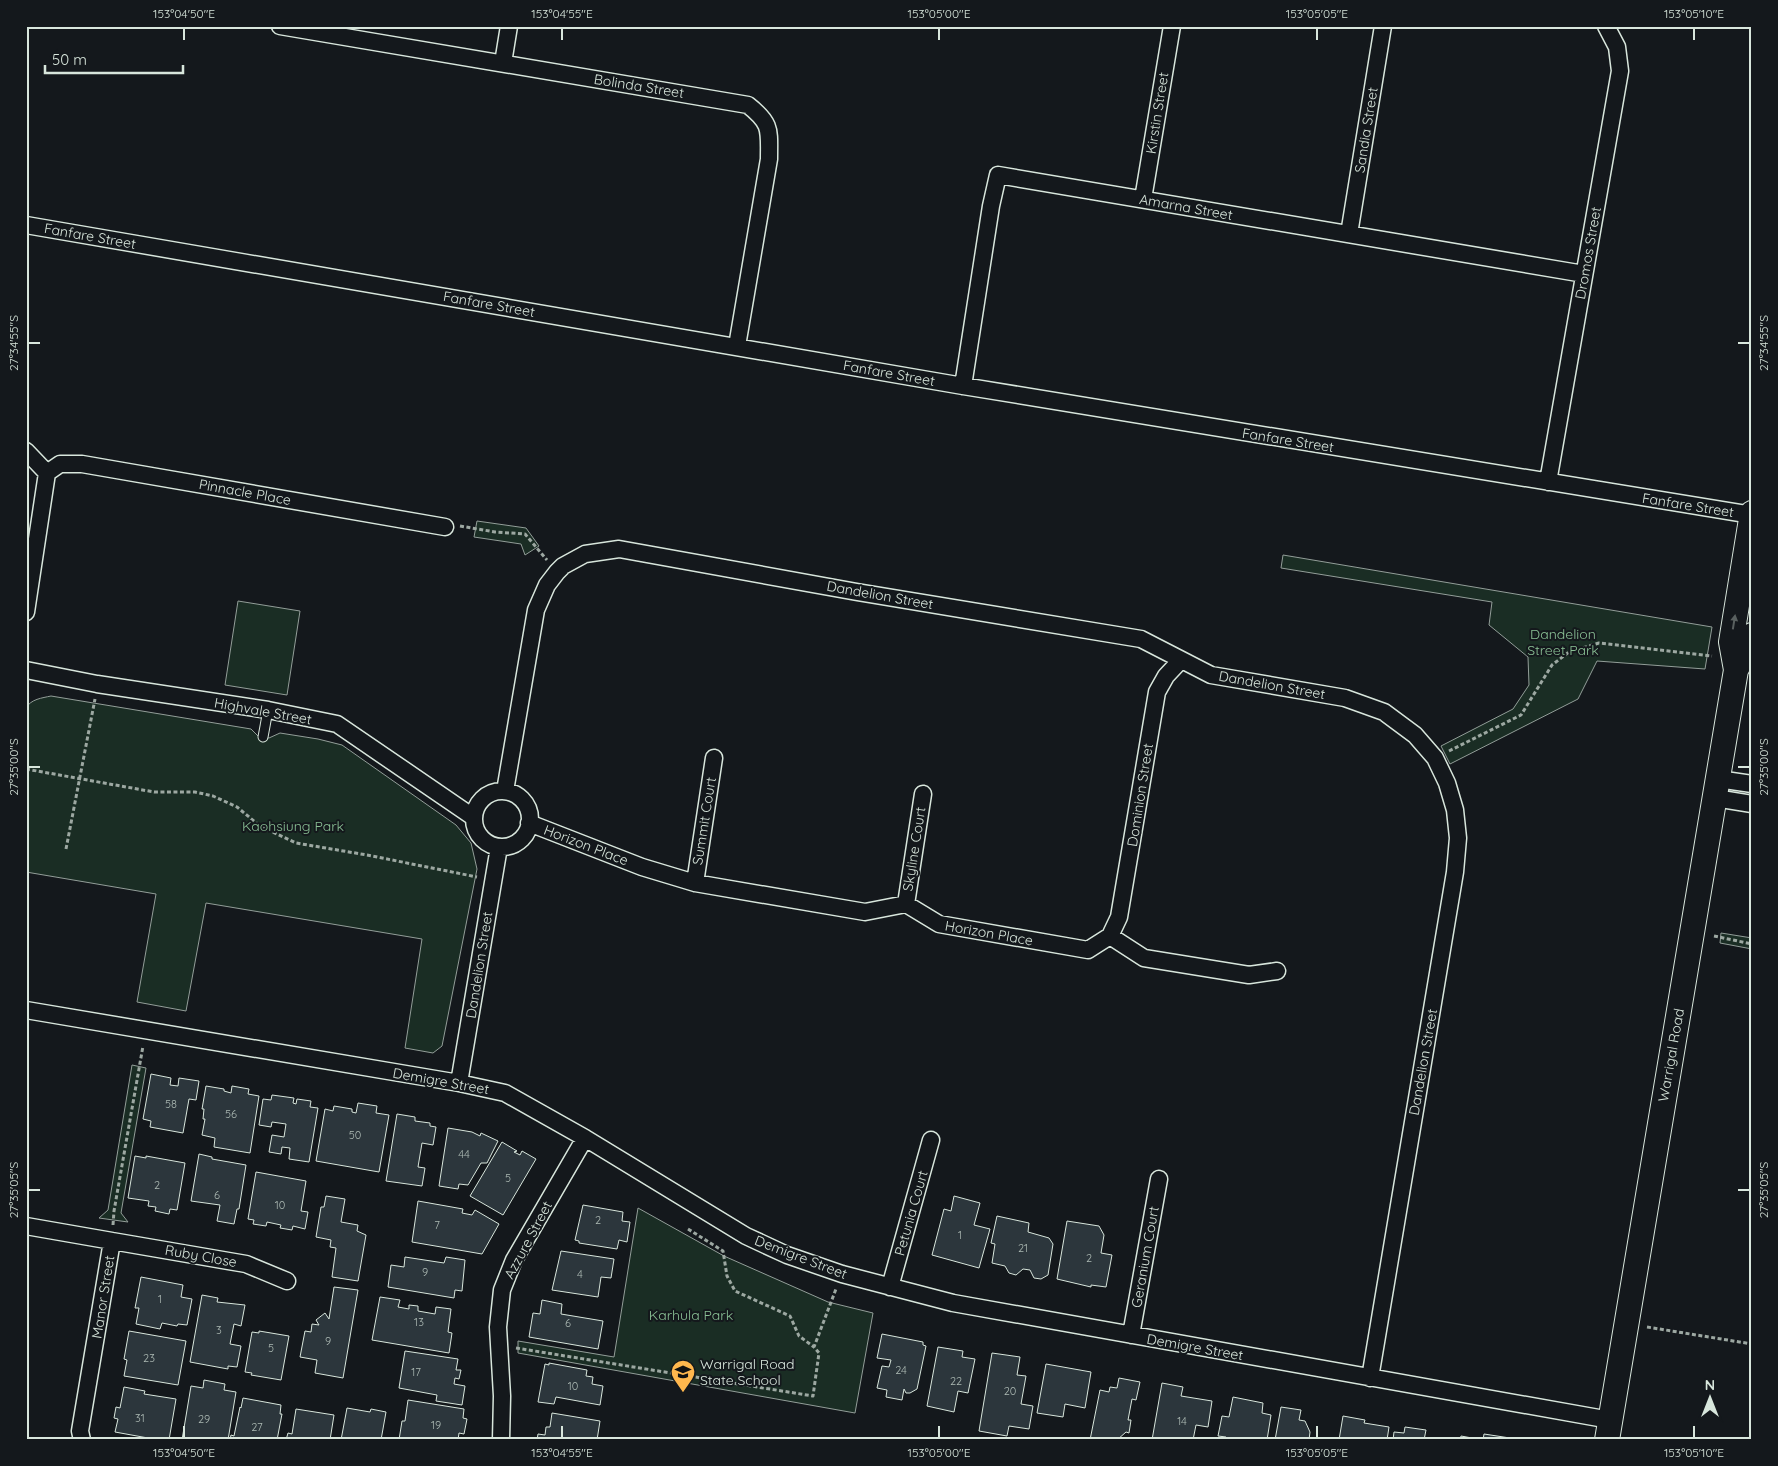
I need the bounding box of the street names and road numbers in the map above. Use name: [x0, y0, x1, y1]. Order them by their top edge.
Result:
street label: Bolinda Street: [593, 70, 686, 102]
street label: Kirstin Street: [1142, 71, 1172, 155]
street label: Sandia Street: [1350, 86, 1382, 174]
street label: Amarna Street: [1138, 190, 1234, 224]
street label: Dromos Street: [1571, 205, 1605, 301]
street label: Fanfare Street: [43, 219, 138, 253]
street label: Fanfare Street: [442, 287, 537, 321]
street label: Fanfare Street: [842, 356, 937, 390]
street label: Fanfare Street: [1241, 424, 1335, 456]
street label: Pinnacle Place: [197, 475, 293, 509]
street label: Fanfare Street: [1641, 489, 1735, 521]
street label: Dandelion Street: [825, 577, 935, 613]
street label: Dandelion Street: [1217, 667, 1327, 703]
street label: Highvale Street: [213, 694, 313, 728]
street label: Dominion Street: [1123, 742, 1157, 848]
street label: Summit Court: [688, 776, 720, 866]
street label: Skyline Court: [898, 805, 930, 892]
street label: Horizon Place: [541, 821, 631, 869]
street label: Dandelion Street: [462, 910, 496, 1020]
street label: Horizon Place: [944, 916, 1035, 950]
street label: Dandelion Street: [1405, 1007, 1441, 1117]
street label: Warrigal Road: [1654, 1007, 1688, 1103]
street label: Demigre Street: [391, 1064, 491, 1098]
street label: Petunia Court: [890, 1168, 932, 1258]
street label: Azzure Street: [500, 1198, 556, 1282]
street label: Geranium Court: [1127, 1205, 1163, 1309]
street label: Demigre Street: [752, 1231, 850, 1283]
street label: Ruby Close: [164, 1241, 238, 1271]
street label: Manor Street: [88, 1254, 119, 1340]
street label: Demigre Street: [1145, 1330, 1245, 1364]

